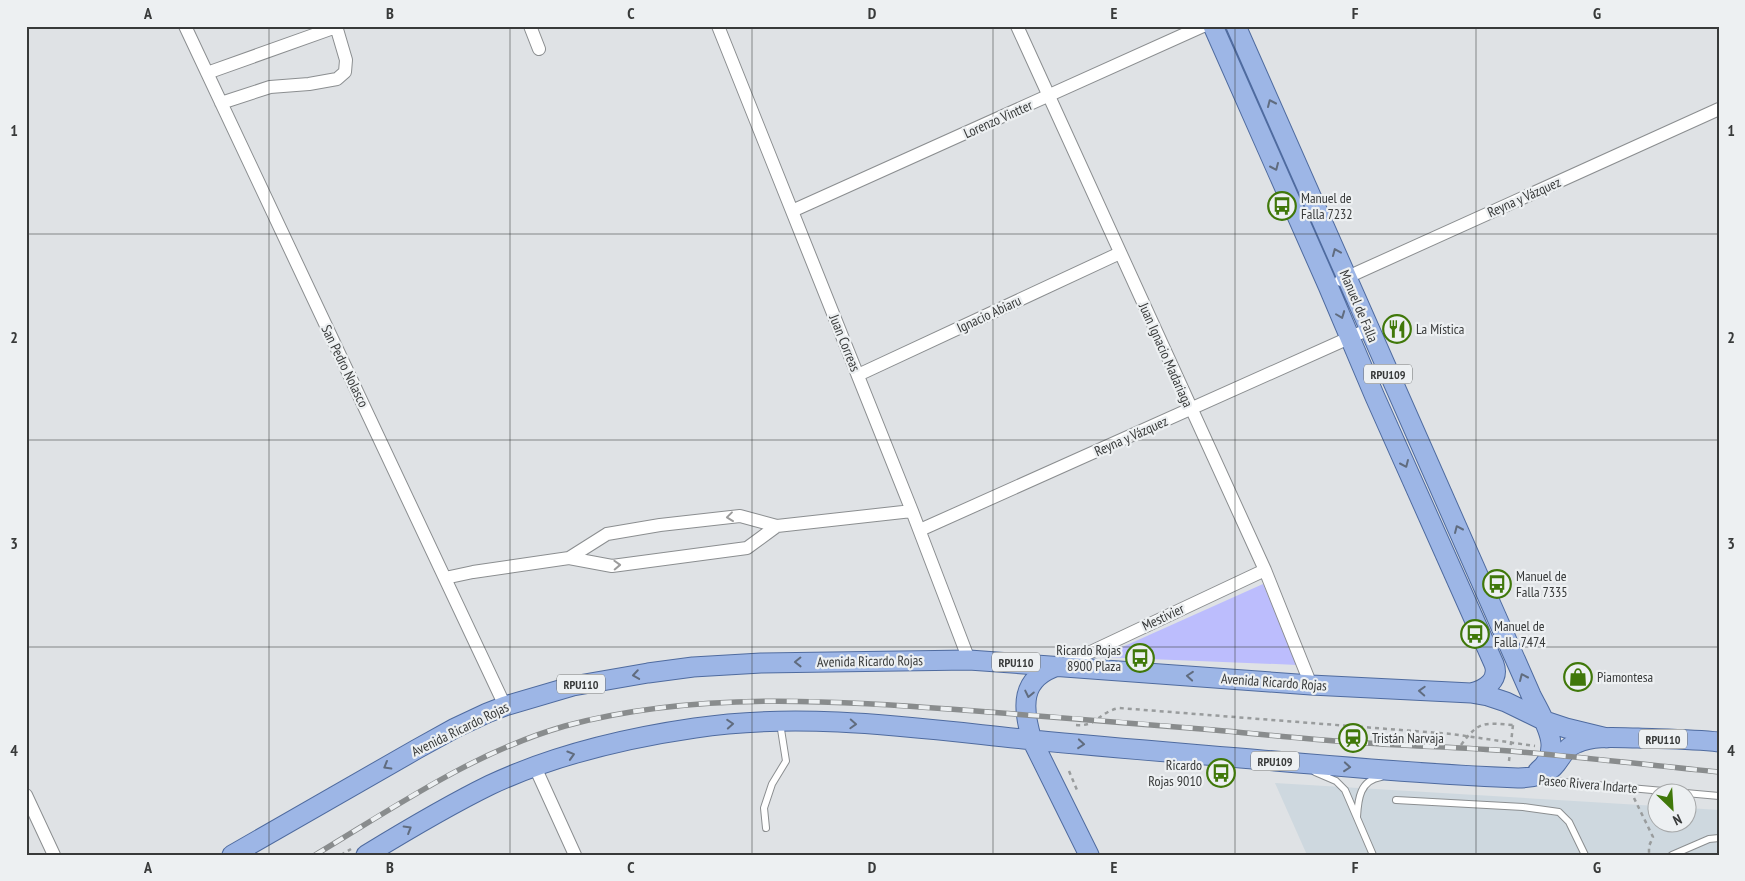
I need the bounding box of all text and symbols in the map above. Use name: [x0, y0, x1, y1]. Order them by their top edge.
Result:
text: A: [143, 3, 153, 23]
text: B: [386, 3, 394, 23]
text: C: [627, 3, 635, 23]
text: D: [868, 3, 877, 23]
text: E: [1111, 3, 1118, 23]
text: F: [1352, 3, 1359, 23]
text: G: [1593, 3, 1601, 23]
street label: Lorenzo Vintter: [961, 96, 1035, 142]
one-way arrow: [1266, 99, 1277, 108]
text: 1: [10, 120, 18, 140]
text: 1: [1727, 120, 1735, 140]
one-way arrow: [1269, 162, 1280, 171]
street label: Reyna y Vázquez: [1485, 173, 1563, 221]
place label: Manuel de Falla 7232: [1301, 189, 1353, 223]
bus stop icon: Manuel de Falla 7232: [1267, 191, 1297, 221]
one-way arrow: [1331, 248, 1342, 257]
street label: Manuel de Falla: [1336, 267, 1382, 345]
street label: Ignacio Abiaru: [954, 291, 1024, 337]
street label: Juan Ignacio Madariaga: [1134, 299, 1197, 410]
street label: Juan Correas: [825, 311, 865, 374]
one-way arrow: [1335, 311, 1345, 319]
restaurant icon: La Mística: [1382, 314, 1412, 344]
place label: La Mística: [1416, 320, 1464, 338]
street label: San Pedro Nolasco: [317, 322, 373, 410]
text: 2: [10, 327, 18, 347]
text: 2: [1727, 327, 1735, 347]
road number: RPU109: [1364, 364, 1412, 384]
street label: Reyna y Vázquez: [1092, 412, 1170, 460]
one-way arrow: [1399, 459, 1410, 468]
one-way arrow: [725, 511, 733, 522]
one-way arrow: [1453, 525, 1464, 534]
text: 3: [10, 533, 18, 553]
text: 3: [1727, 533, 1735, 553]
one-way arrow: [613, 559, 621, 570]
place label: Manuel de Falla 7335: [1516, 567, 1568, 601]
bus stop icon: Manuel de Falla 7335: [1482, 569, 1512, 599]
street label: Mestivier: [1139, 599, 1187, 635]
place label: Manuel de Falla 7474: [1494, 617, 1546, 651]
bus stop icon: Manuel de Falla 7474: [1460, 619, 1490, 649]
place label: Ricardo Rojas 8900 Plaza: [1056, 641, 1121, 675]
bus stop icon: Ricardo Rojas 8900 Plaza: [1125, 643, 1155, 673]
street label: Avenida Ricardo Rojas: [817, 651, 923, 671]
road number: RPU110: [992, 652, 1040, 672]
one-way arrow: [794, 656, 802, 667]
shop icon: Piamontesa: [1563, 662, 1593, 692]
place label: Piamontesa: [1597, 668, 1653, 686]
one-way arrow: [632, 669, 641, 679]
street label: Avenida Ricardo Rojas: [1220, 669, 1328, 695]
one-way arrow: [1186, 670, 1194, 681]
one-way arrow: [1519, 673, 1530, 682]
road number: RPU110: [557, 674, 605, 694]
one-way arrow: [1418, 685, 1426, 696]
one-way arrow: [1024, 689, 1035, 698]
street label: Avenida Ricardo Rojas: [408, 698, 512, 760]
one-way arrow: [727, 719, 735, 730]
one-way arrow: [850, 719, 858, 730]
station icon: Tristán Narvaja: [1338, 723, 1368, 753]
place label: Tristán Narvaja: [1372, 729, 1444, 747]
road number: RPU110: [1639, 730, 1687, 749]
one-way arrow: [1077, 738, 1085, 749]
text: 4: [10, 740, 18, 760]
text: 4: [1727, 740, 1735, 760]
one-way arrow: [567, 751, 575, 761]
road number: RPU109: [1251, 751, 1299, 770]
place label: Ricardo Rojas 9010: [1148, 756, 1202, 790]
bus stop icon: Ricardo Rojas 9010: [1206, 758, 1236, 788]
one-way arrow: [384, 759, 393, 769]
one-way arrow: [1344, 761, 1352, 772]
street label: Paseo Rivera Indarte: [1538, 771, 1638, 797]
north arrow: [1648, 784, 1698, 834]
text: N: [1670, 810, 1685, 830]
one-way arrow: [402, 826, 411, 836]
text: A: [143, 857, 153, 877]
text: B: [386, 857, 394, 877]
text: C: [627, 857, 635, 877]
text: D: [868, 857, 877, 877]
text: E: [1111, 857, 1118, 877]
text: F: [1352, 857, 1359, 877]
text: G: [1593, 857, 1601, 877]

